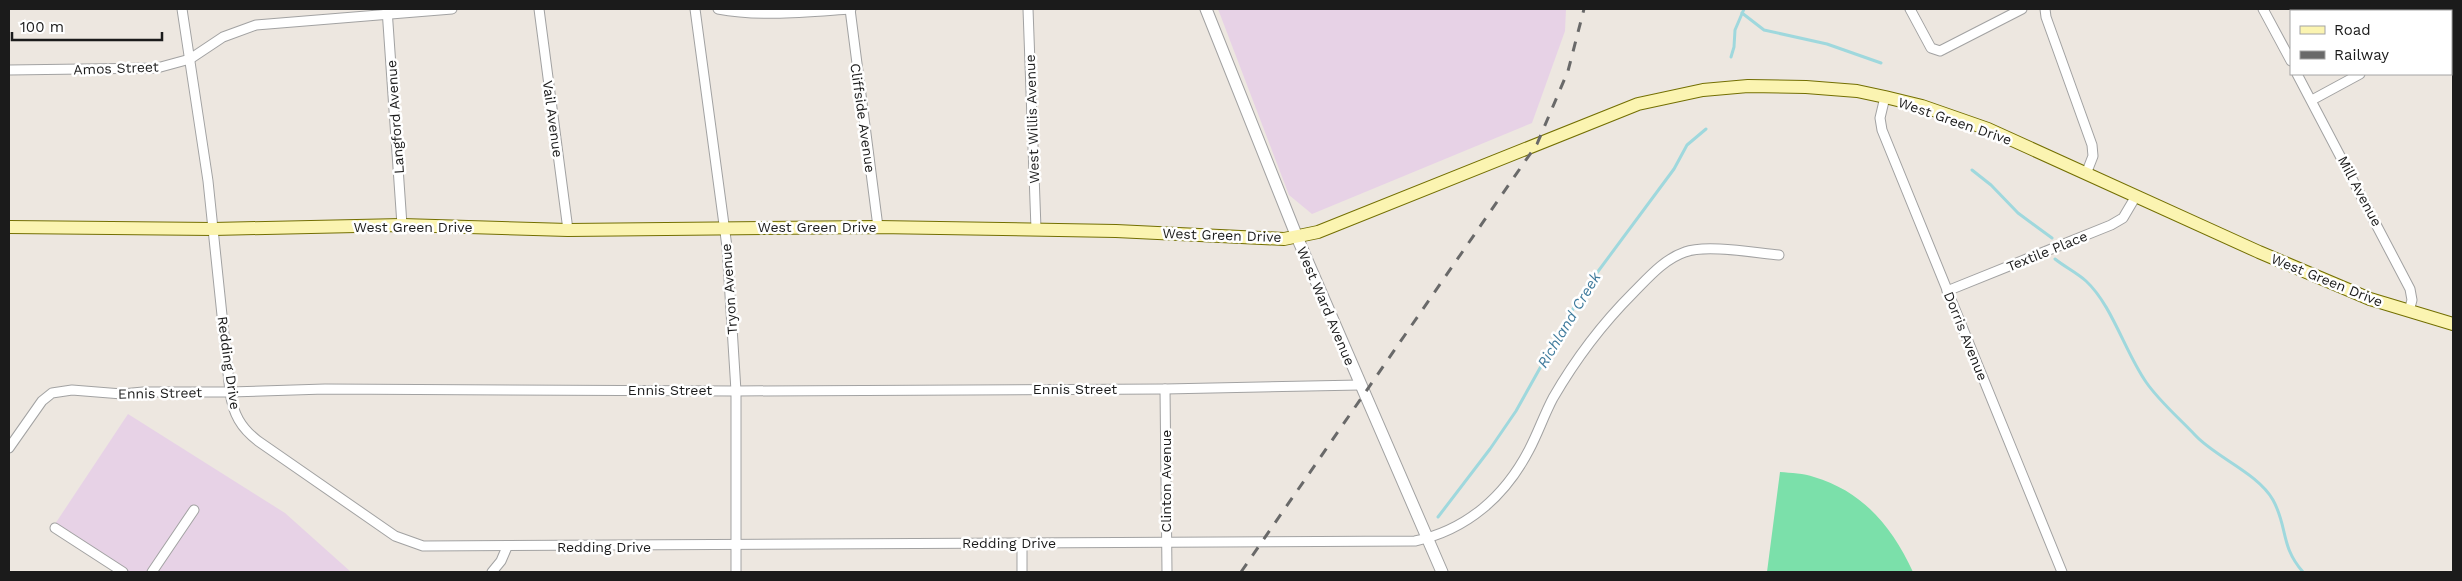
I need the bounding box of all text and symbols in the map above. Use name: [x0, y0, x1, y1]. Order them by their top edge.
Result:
scale bar: [12, 10, 162, 42]
legend: [2290, 10, 2452, 75]
text: 100 m: [20, 18, 64, 36]
text: Road: [2334, 21, 2371, 39]
text: Railway: [2334, 46, 2389, 64]
street label: West Willis Avenue: [1022, 54, 1042, 184]
street label: Amos Street: [73, 59, 159, 77]
street label: Langford Avenue: [383, 60, 407, 174]
street label: Cliffside Avenue: [847, 62, 879, 174]
street label: Vail Avenue: [540, 80, 566, 158]
street label: West Green Drive: [1896, 94, 2014, 148]
street label: Mill Avenue: [2335, 153, 2385, 229]
street label: West Green Drive: [353, 219, 473, 235]
street label: West Green Drive: [757, 219, 877, 235]
street label: West Green Drive: [1162, 225, 1282, 245]
street label: Textile Place: [2004, 228, 2090, 274]
street label: Tryon Avenue: [718, 243, 740, 335]
street label: West Ward Avenue: [1294, 244, 1358, 368]
street label: West Green Drive: [2269, 250, 2385, 310]
water label: Richland Creek: [1533, 268, 1605, 371]
street label: Dorris Avenue: [1941, 289, 1991, 383]
street label: Redding Drive: [215, 315, 243, 411]
street label: Ennis Street: [1033, 381, 1117, 397]
street label: Ennis Street: [628, 382, 712, 398]
street label: Ennis Street: [118, 384, 202, 402]
street label: Clinton Avenue: [1158, 430, 1174, 532]
street label: Redding Drive: [962, 535, 1056, 551]
street label: Redding Drive: [557, 539, 651, 555]

